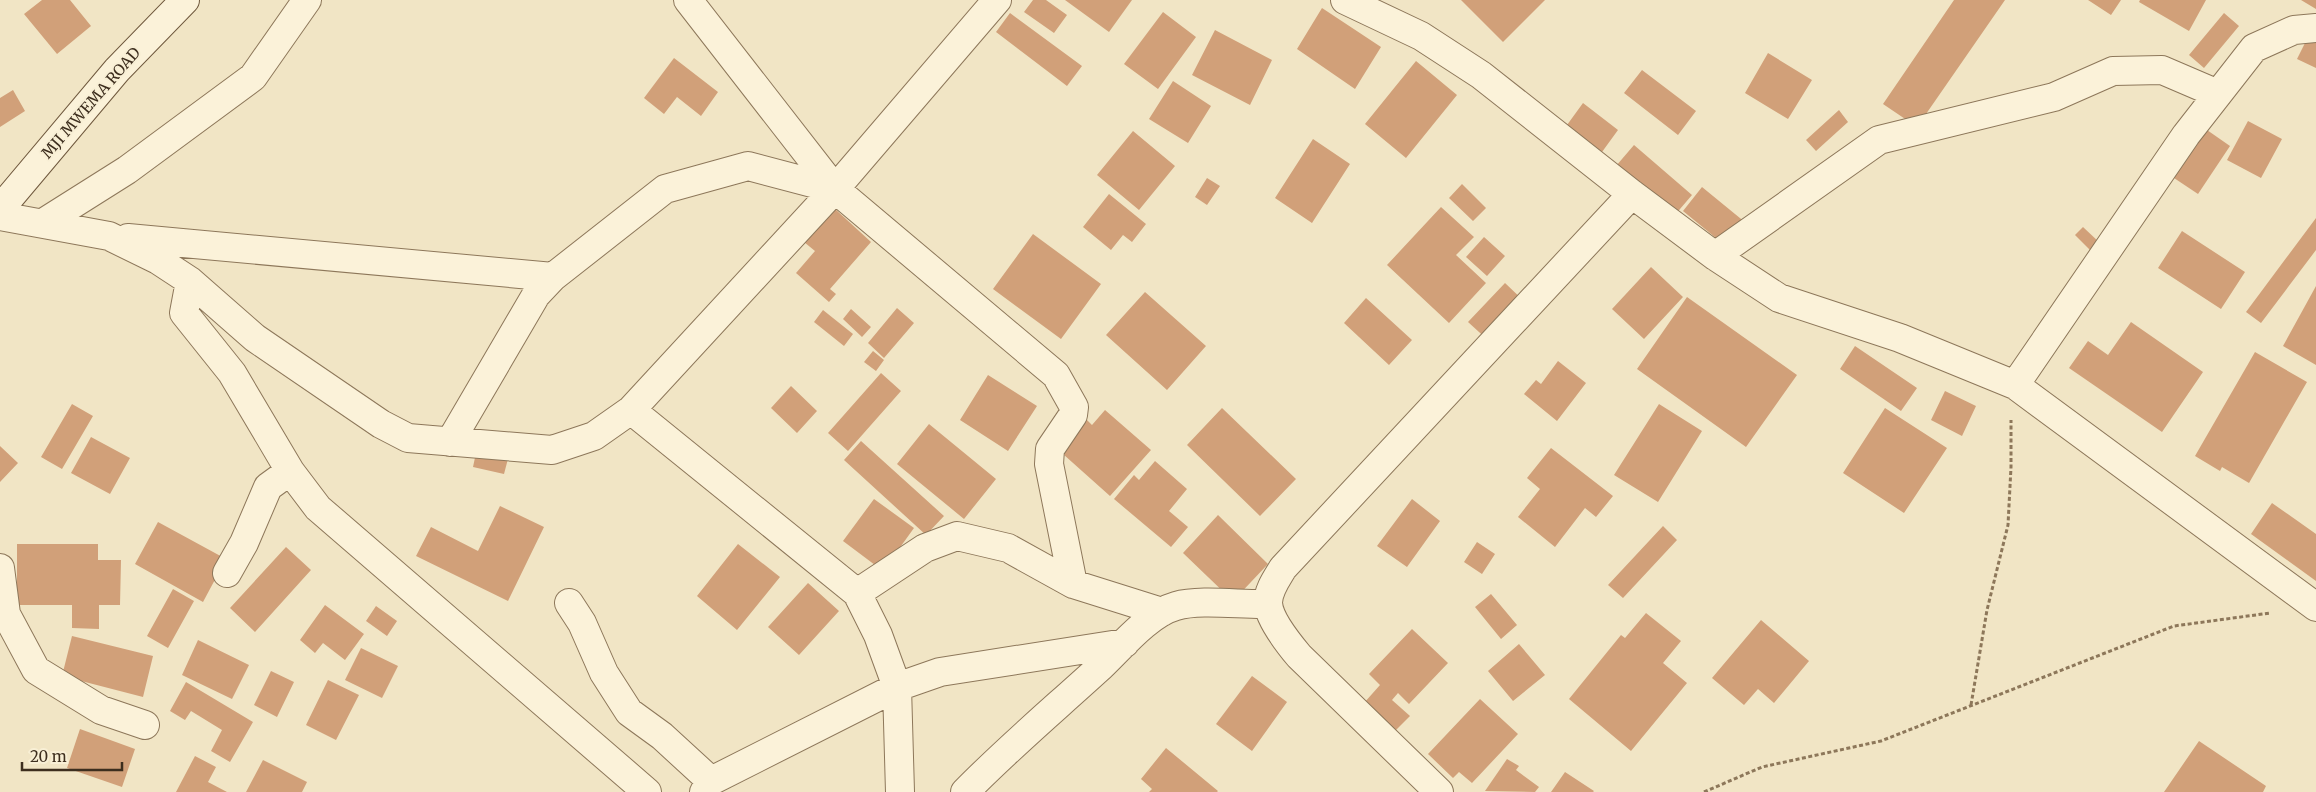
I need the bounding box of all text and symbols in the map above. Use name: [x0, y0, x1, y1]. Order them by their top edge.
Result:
street label: MJI MWEMA ROAD: [37, 43, 144, 162]
scale bar: [22, 740, 122, 772]
text: 20 m: [30, 747, 67, 766]

